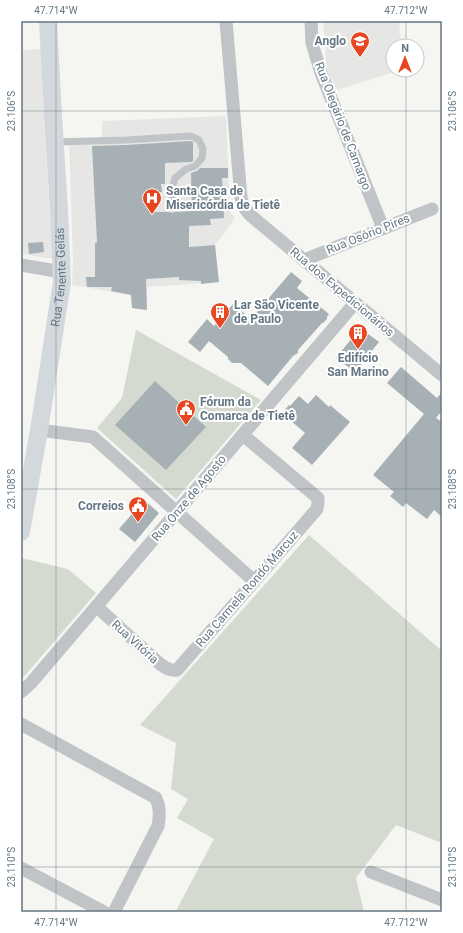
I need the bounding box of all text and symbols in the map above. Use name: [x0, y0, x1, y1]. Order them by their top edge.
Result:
text: 47.714°W: [34, 5, 78, 16]
text: 47.712°W: [384, 5, 428, 16]
school or university icon: Anglo: [349, 30, 371, 58]
place label: Anglo: [315, 34, 346, 48]
north arrow: [385, 38, 425, 78]
text: N: [401, 42, 409, 55]
street label: Rua Olegário de Camargo: [312, 60, 374, 192]
text: 23.106°S: [6, 91, 17, 131]
text: 23.106°S: [447, 91, 458, 131]
place label: Santa Casa de Misericórdia de Tietê: [166, 184, 281, 212]
hospital icon: Santa Casa de Misericórdia de Tietê: [141, 187, 163, 215]
street label: Rua Osório Pires: [324, 211, 412, 257]
street label: Rua Tenente Gelás: [48, 227, 69, 328]
street label: Rua dos Expedicionários: [287, 245, 397, 339]
place label: Lar São Vicente de Paulo: [234, 298, 319, 326]
building icon: Lar São Vicente de Paulo: [209, 301, 231, 329]
building icon: Edifício San Marino: [347, 322, 369, 350]
place label: Edifício San Marino: [327, 351, 389, 379]
place label: Fórum da Comarca de Tietê: [200, 395, 295, 423]
public building icon: Fórum da Comarca de Tietê: [175, 398, 197, 426]
street label: Rua Onze de Agosto: [149, 452, 229, 544]
text: 23.108°S: [6, 469, 17, 509]
text: 23.108°S: [447, 469, 458, 509]
public building icon: Correios: [127, 495, 149, 523]
place label: Correios: [78, 499, 124, 513]
street label: Rua Carmela Rondó Marcuz: [193, 528, 301, 650]
street label: Rua Vitória: [109, 617, 161, 667]
text: 23.110°S: [6, 847, 17, 887]
text: 23.110°S: [447, 847, 458, 887]
text: 47.714°W: [34, 917, 78, 928]
text: 47.712°W: [384, 917, 428, 928]

